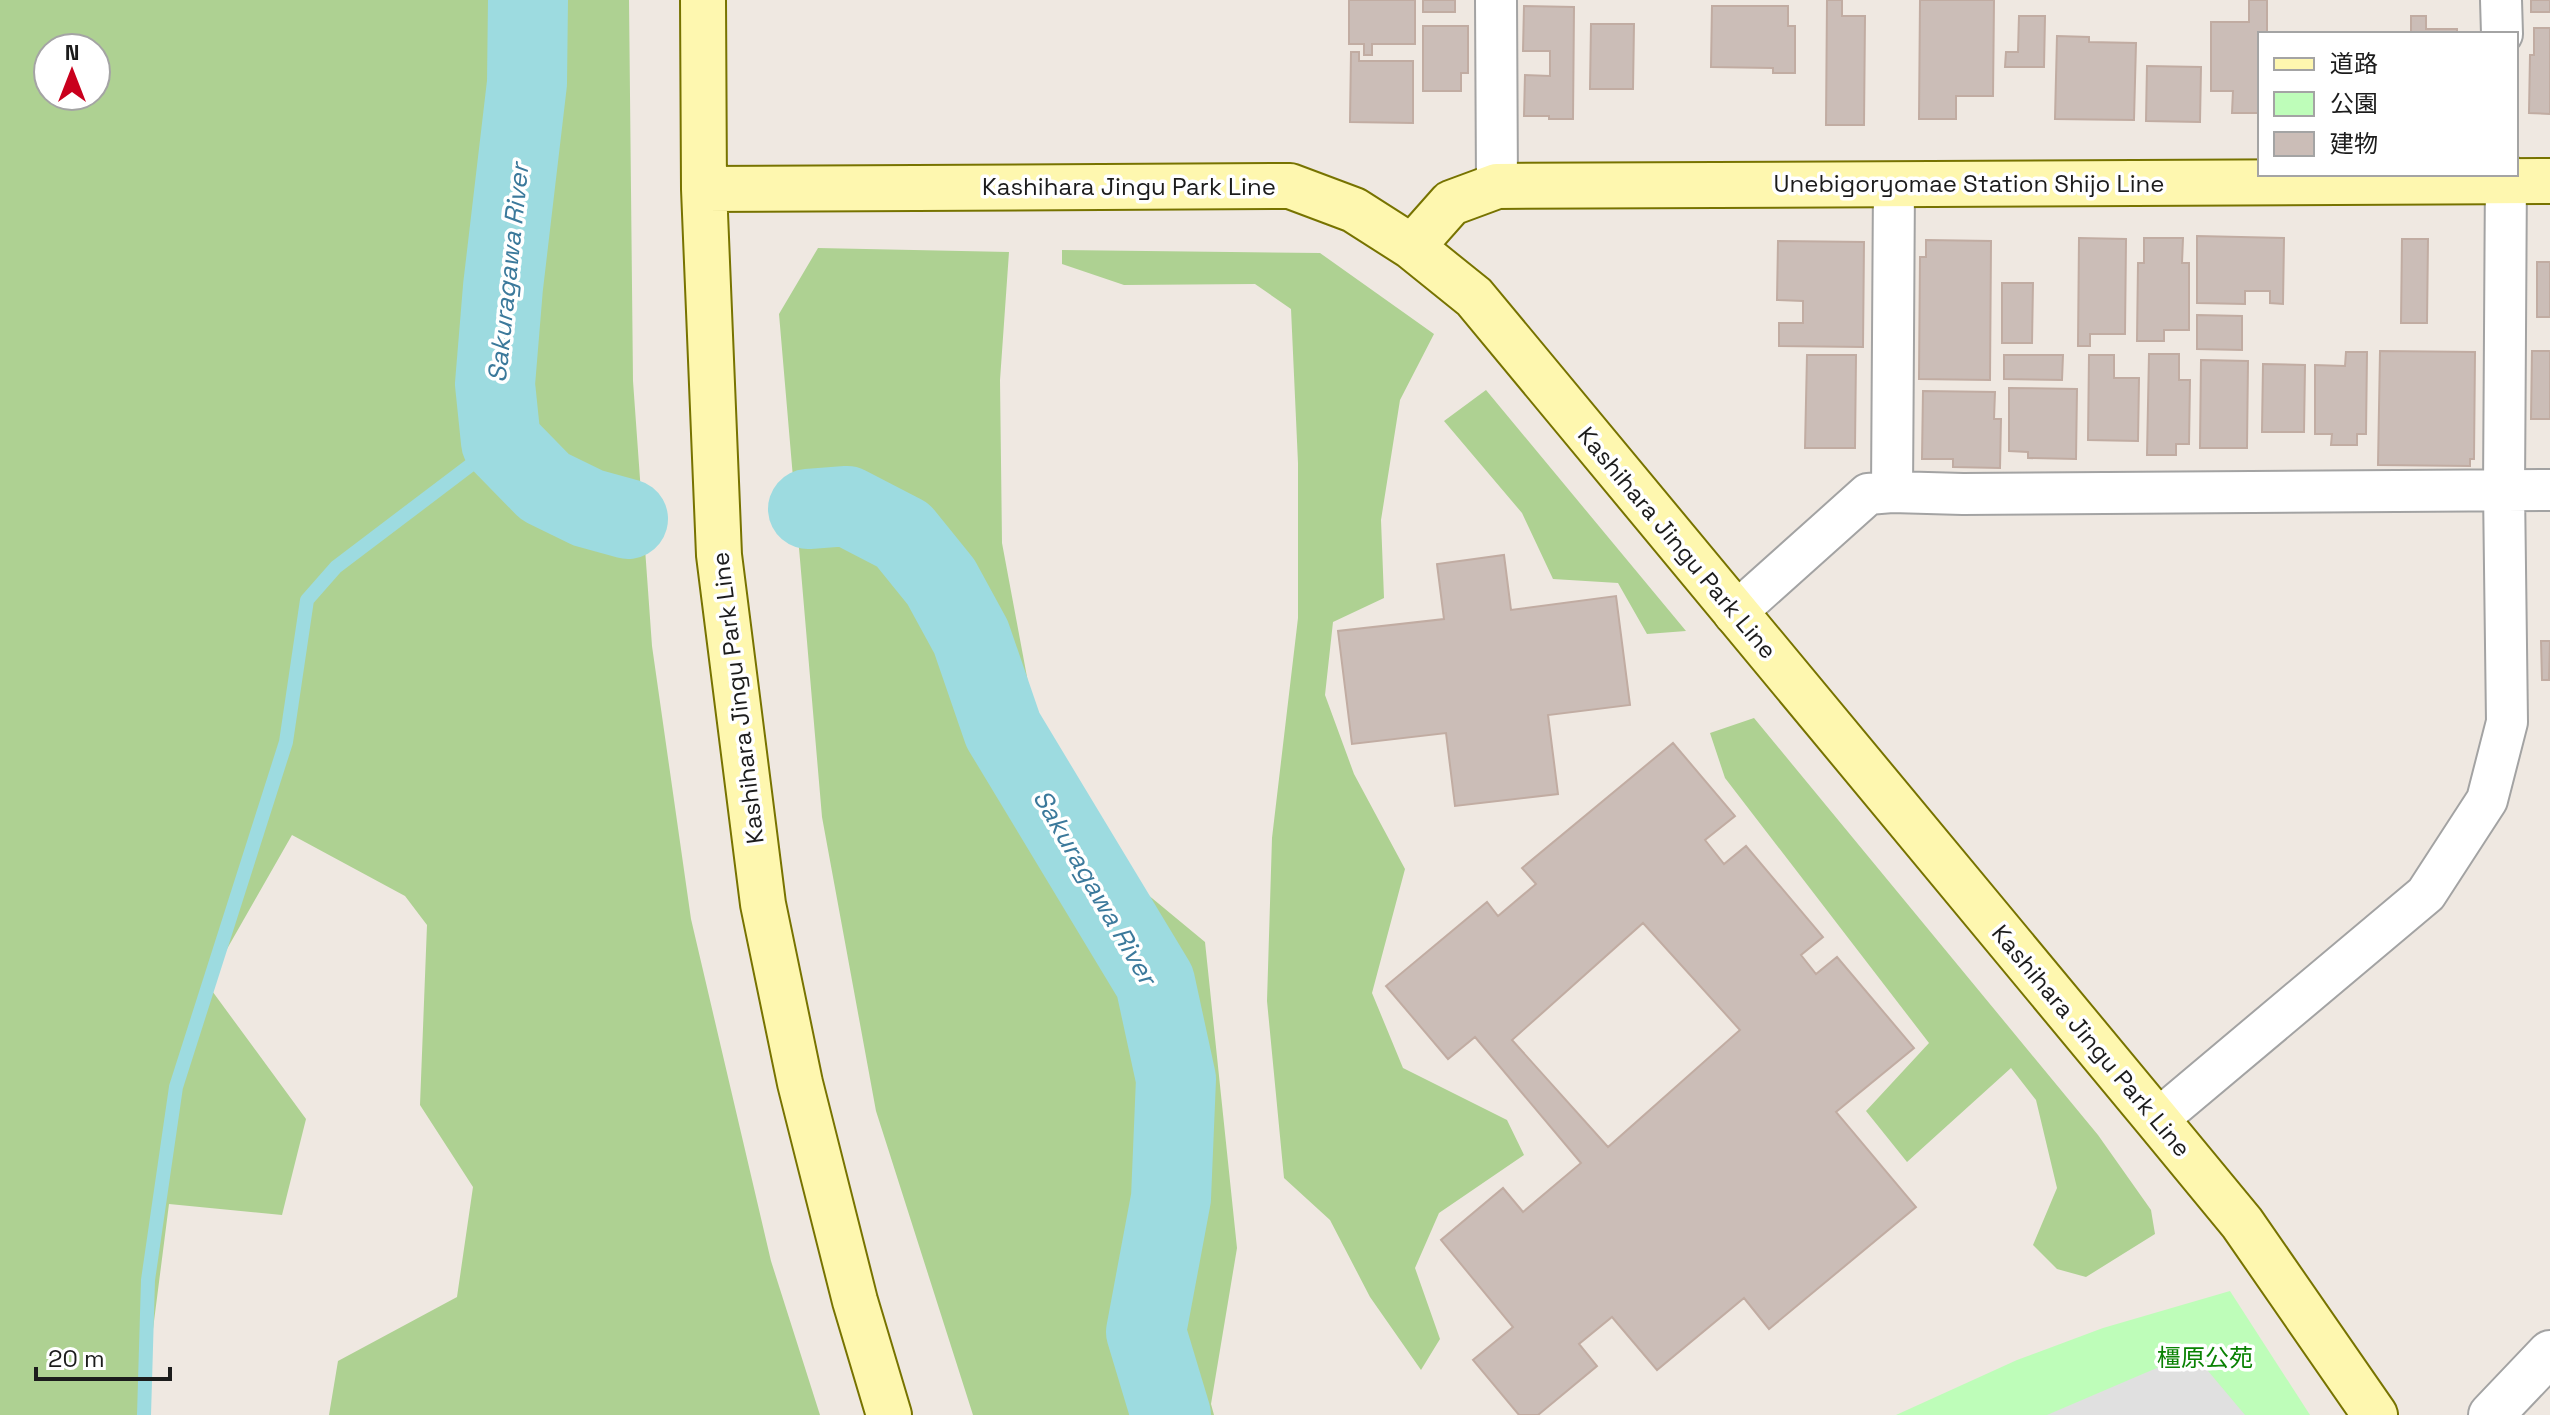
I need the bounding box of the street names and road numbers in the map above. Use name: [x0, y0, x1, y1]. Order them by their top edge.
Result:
street label: Unebigoryomae Station Shijo Line: [1774, 168, 2165, 199]
street label: Kashihara Jingu Park Line: [982, 171, 1276, 202]
street label: Kashihara Jingu Park Line: [1571, 420, 1784, 665]
street label: Kashihara Jingu Park Line: [704, 550, 771, 846]
street label: Kashihara Jingu Park Line: [1985, 918, 2198, 1163]

